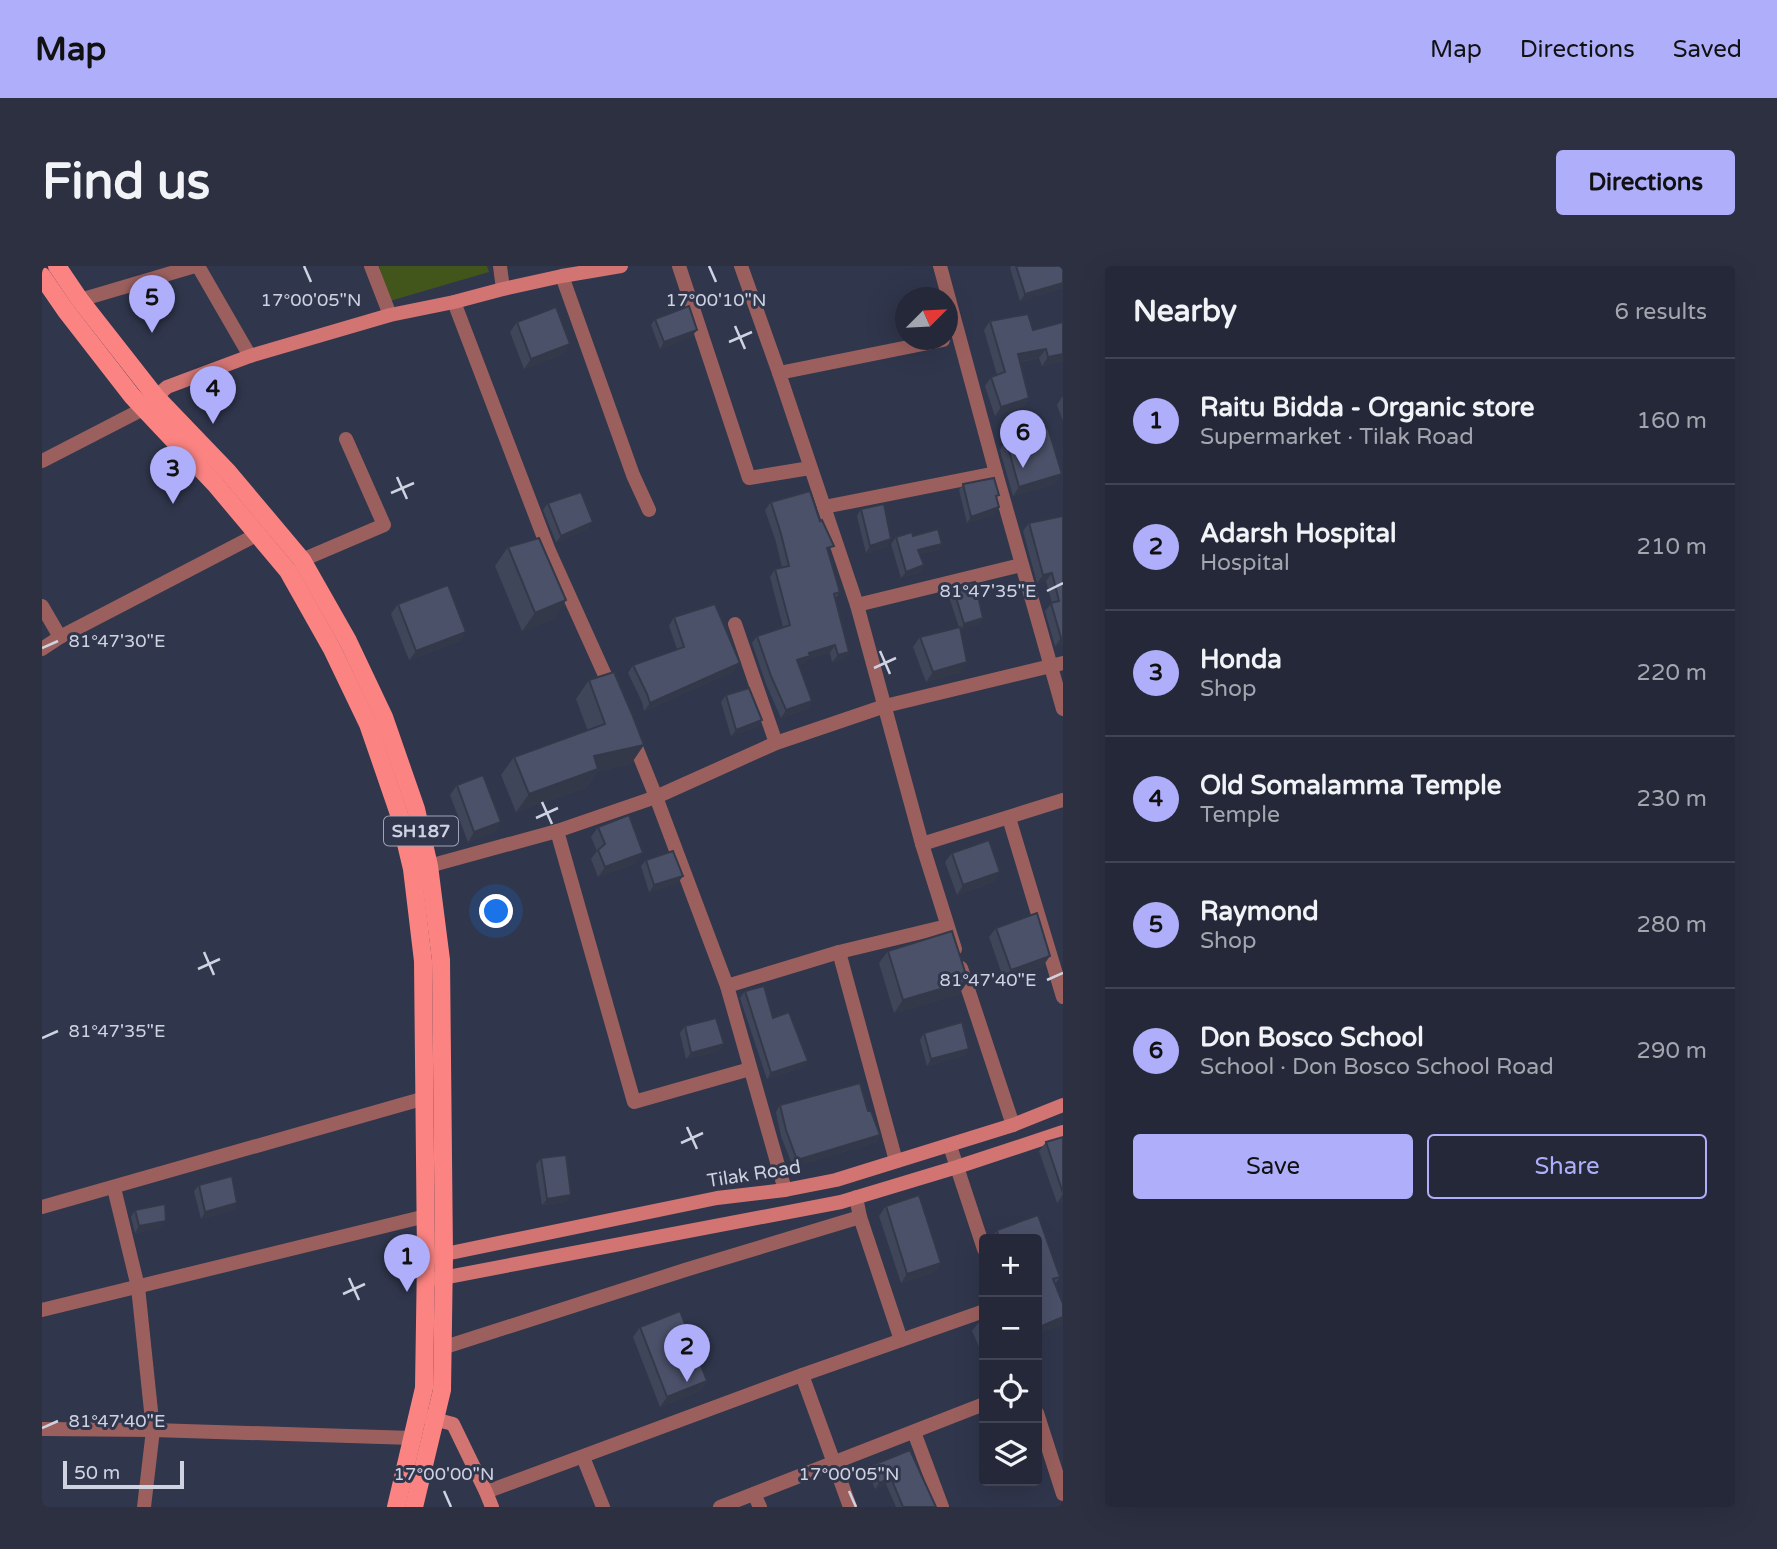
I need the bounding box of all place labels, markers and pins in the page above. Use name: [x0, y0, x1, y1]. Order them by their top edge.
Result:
pin: 5: [129, 275, 175, 333]
pin: 4: [190, 366, 236, 424]
pin: 6: [1000, 410, 1046, 468]
pin: 3: [150, 446, 196, 504]
pin: 1: [384, 1234, 430, 1292]
pin: 2: [664, 1324, 710, 1382]

